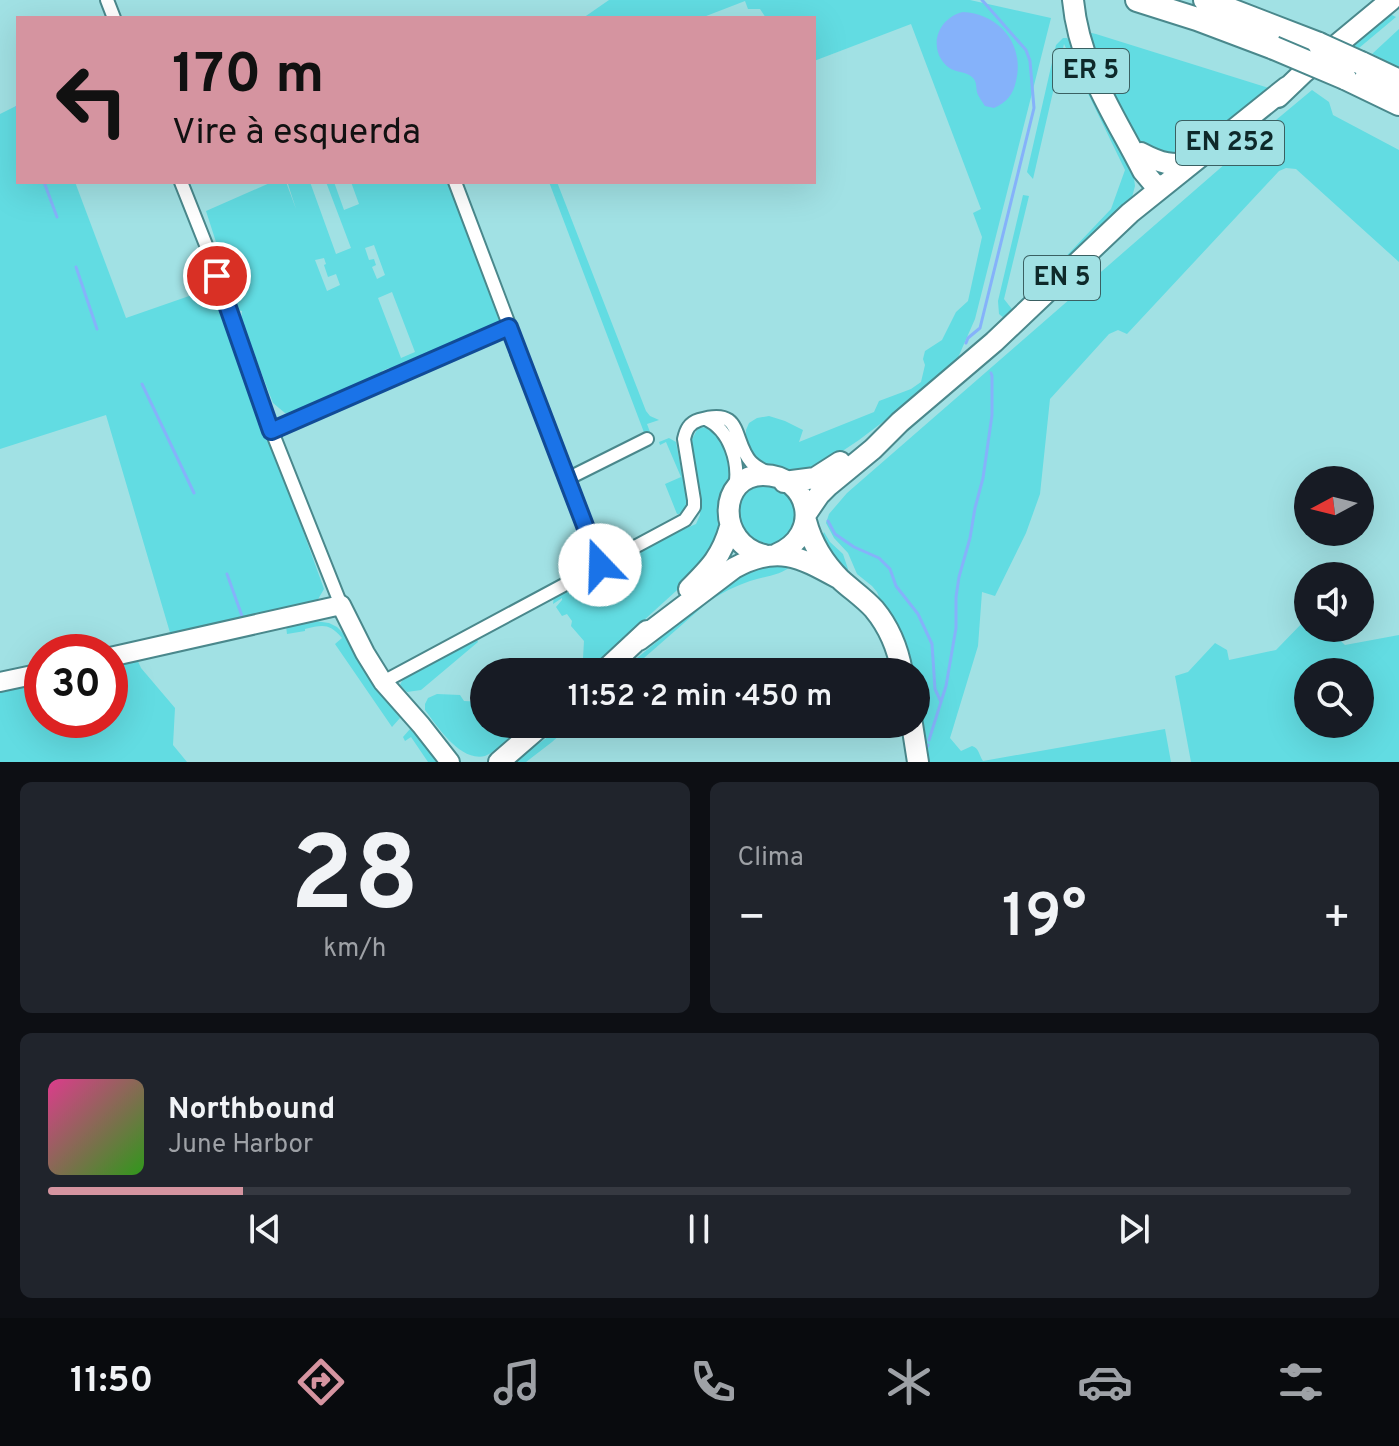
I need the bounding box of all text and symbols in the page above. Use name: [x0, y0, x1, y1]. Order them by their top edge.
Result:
text: 170 m: [172, 42, 324, 112]
icon: left: [40, 48, 144, 152]
road number: ER 5: [1053, 49, 1129, 93]
text: Vire à esquerda: [172, 111, 421, 157]
road number: EN 252: [1176, 121, 1284, 165]
pin: [183, 242, 251, 310]
icon: arrive: [195, 254, 239, 298]
road number: EN 5: [1024, 256, 1100, 300]
north arrow: [1294, 466, 1374, 546]
map controls: [1294, 466, 1374, 738]
position arrow: [558, 523, 642, 607]
button: sound: [1294, 562, 1374, 642]
speed limit sign: 30: [24, 634, 128, 738]
button: search: [1294, 658, 1374, 738]
text: 11:52 · 2 min · 450 m: [568, 679, 832, 716]
text: 28: [290, 815, 419, 947]
text: Clima: [738, 842, 804, 875]
text: 19°: [1002, 882, 1087, 958]
text: −: [738, 892, 766, 948]
text: +: [1323, 892, 1351, 948]
text: km/h: [323, 933, 386, 966]
text: Northbound: [168, 1092, 335, 1129]
text: June Harbor: [168, 1129, 313, 1162]
icon: previous: [243, 1207, 287, 1251]
icon: pause: [677, 1207, 721, 1251]
icon: next: [1112, 1207, 1156, 1251]
icon: directions: [293, 1354, 349, 1410]
icon: music: [489, 1354, 545, 1410]
icon: phone: [685, 1354, 741, 1410]
icon: climate: [881, 1354, 937, 1410]
icon: car: [1077, 1354, 1133, 1410]
icon: filters: [1273, 1354, 1329, 1410]
text: 11:50: [70, 1359, 153, 1405]

